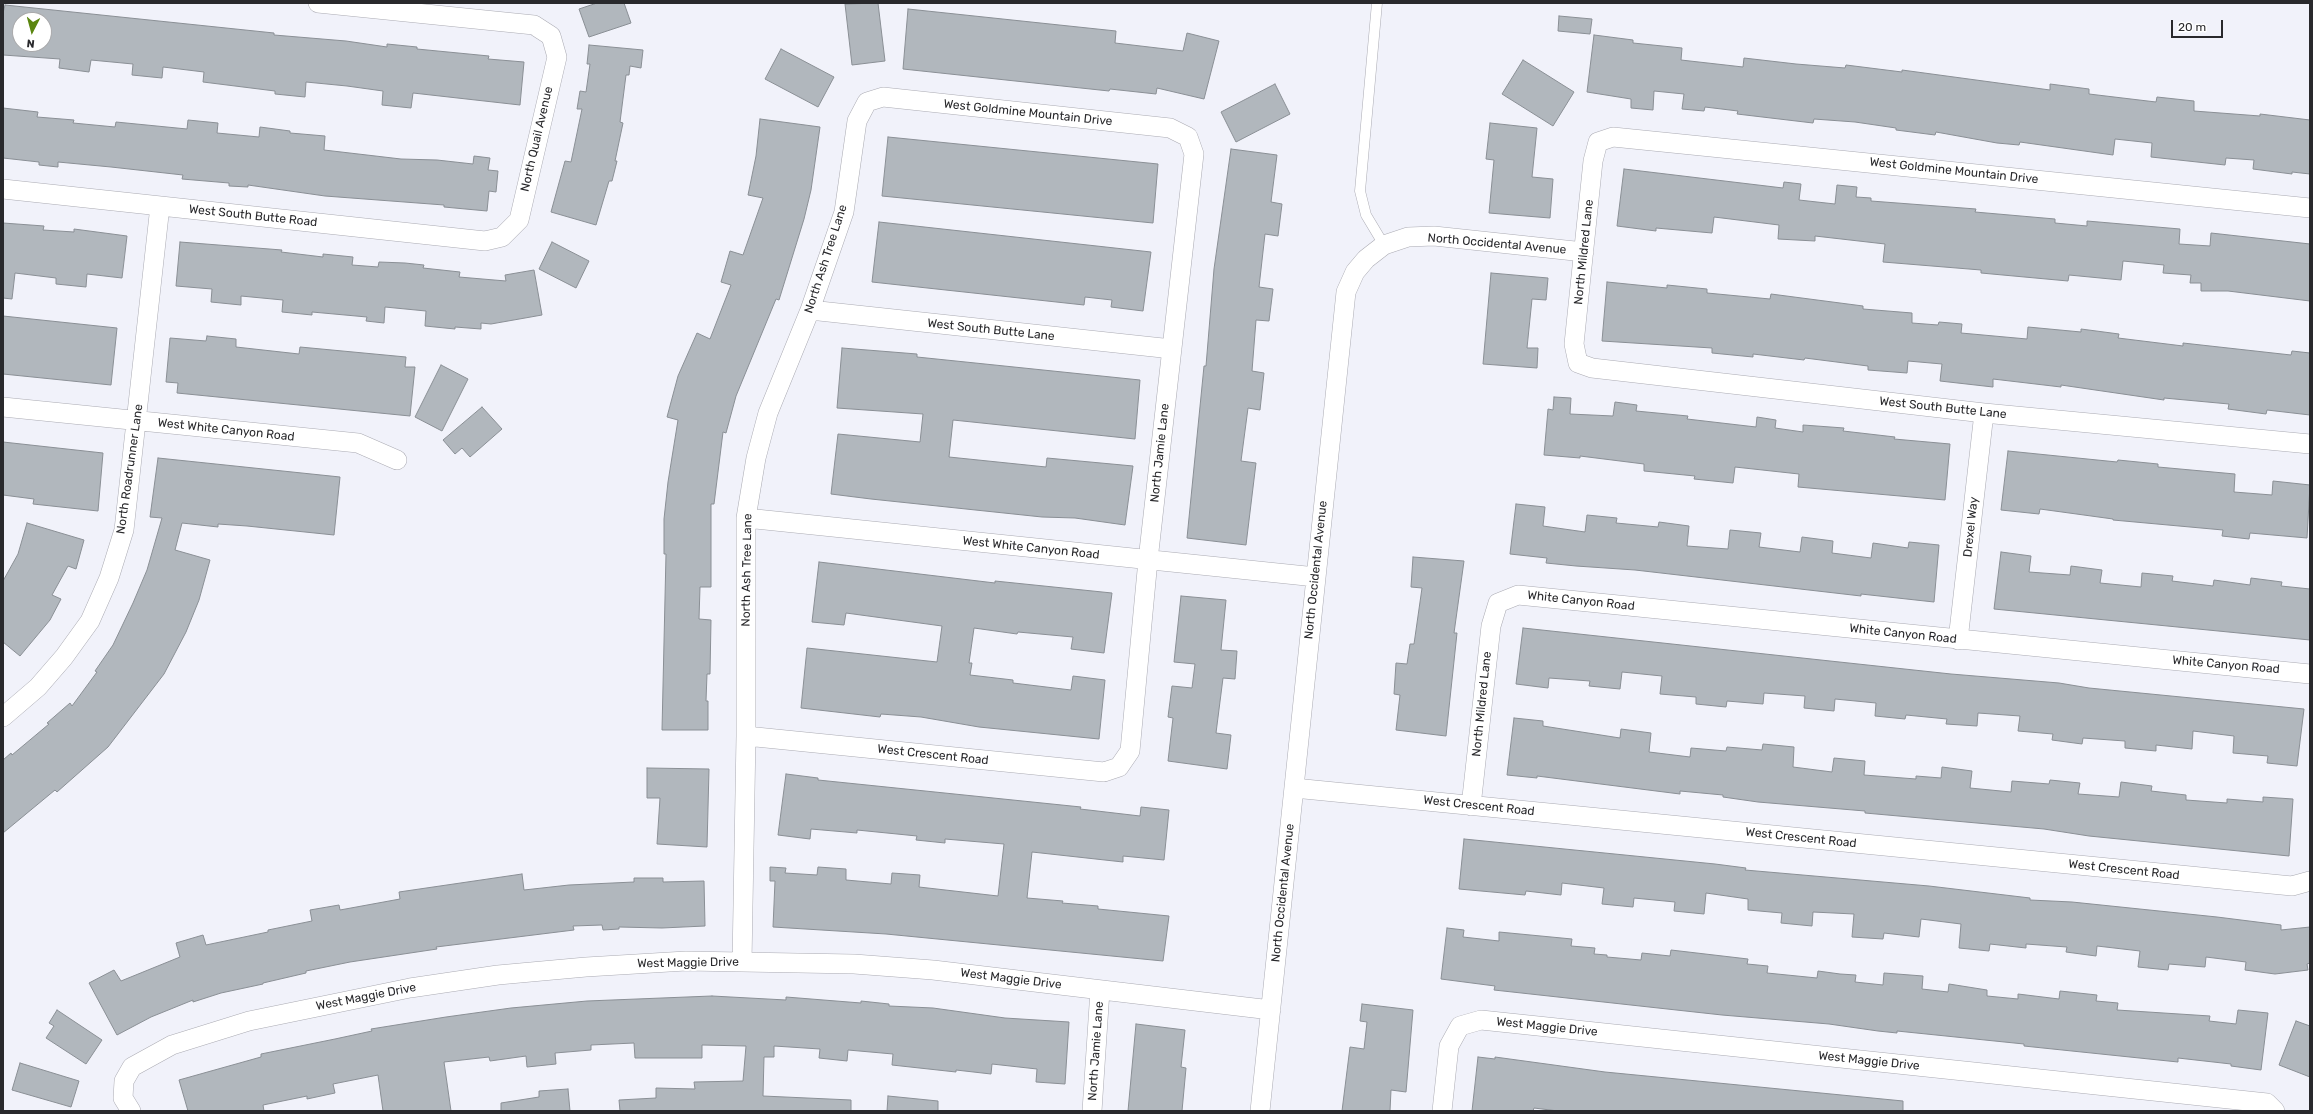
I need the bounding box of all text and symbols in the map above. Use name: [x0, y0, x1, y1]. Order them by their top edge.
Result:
north arrow: [12, 12, 52, 52]
scale bar: [2173, 12, 2225, 38]
text: 20 m: [2178, 20, 2206, 34]
text: N: [26, 37, 35, 50]
street label: North Quail Avenue: [518, 85, 556, 193]
street label: West Goldmine Mountain Drive: [943, 97, 1113, 129]
street label: West Goldmine Mountain Drive: [1869, 155, 2039, 187]
street label: North Mildred Lane: [1571, 199, 1597, 305]
street label: West South Butte Road: [188, 202, 318, 230]
street label: North Ash Tree Lane: [802, 203, 850, 315]
street label: North Occidental Avenue: [1427, 231, 1567, 257]
street label: West South Butte Lane: [927, 316, 1055, 344]
street label: West South Butte Lane: [1879, 394, 2007, 422]
street label: North Roadrunner Lane: [114, 403, 146, 535]
street label: North Jamie Lane: [1148, 403, 1172, 503]
street label: West White Canyon Road: [157, 416, 295, 444]
street label: Drexel Way: [1961, 496, 1981, 558]
street label: North Occidental Avenue: [1302, 500, 1330, 640]
street label: North Ash Tree Lane: [739, 513, 755, 627]
street label: West White Canyon Road: [962, 534, 1100, 562]
street label: White Canyon Road: [1527, 588, 1635, 614]
street label: White Canyon Road: [1849, 621, 1957, 647]
street label: North Mildred Lane: [1469, 651, 1495, 757]
street label: White Canyon Road: [2172, 653, 2280, 677]
street label: West Crescent Road: [877, 742, 989, 768]
street label: West Crescent Road: [1423, 793, 1535, 819]
street label: North Occidental Avenue: [1269, 823, 1297, 963]
street label: West Crescent Road: [1745, 825, 1857, 851]
street label: West Crescent Road: [2068, 857, 2180, 883]
street label: West Maggie Drive: [637, 955, 739, 971]
street label: West Maggie Drive: [960, 966, 1062, 992]
street label: West Maggie Drive: [315, 980, 417, 1014]
street label: North Jamie Lane: [1085, 1001, 1107, 1101]
street label: West Maggie Drive: [1496, 1015, 1598, 1039]
street label: West Maggie Drive: [1818, 1049, 1920, 1073]

